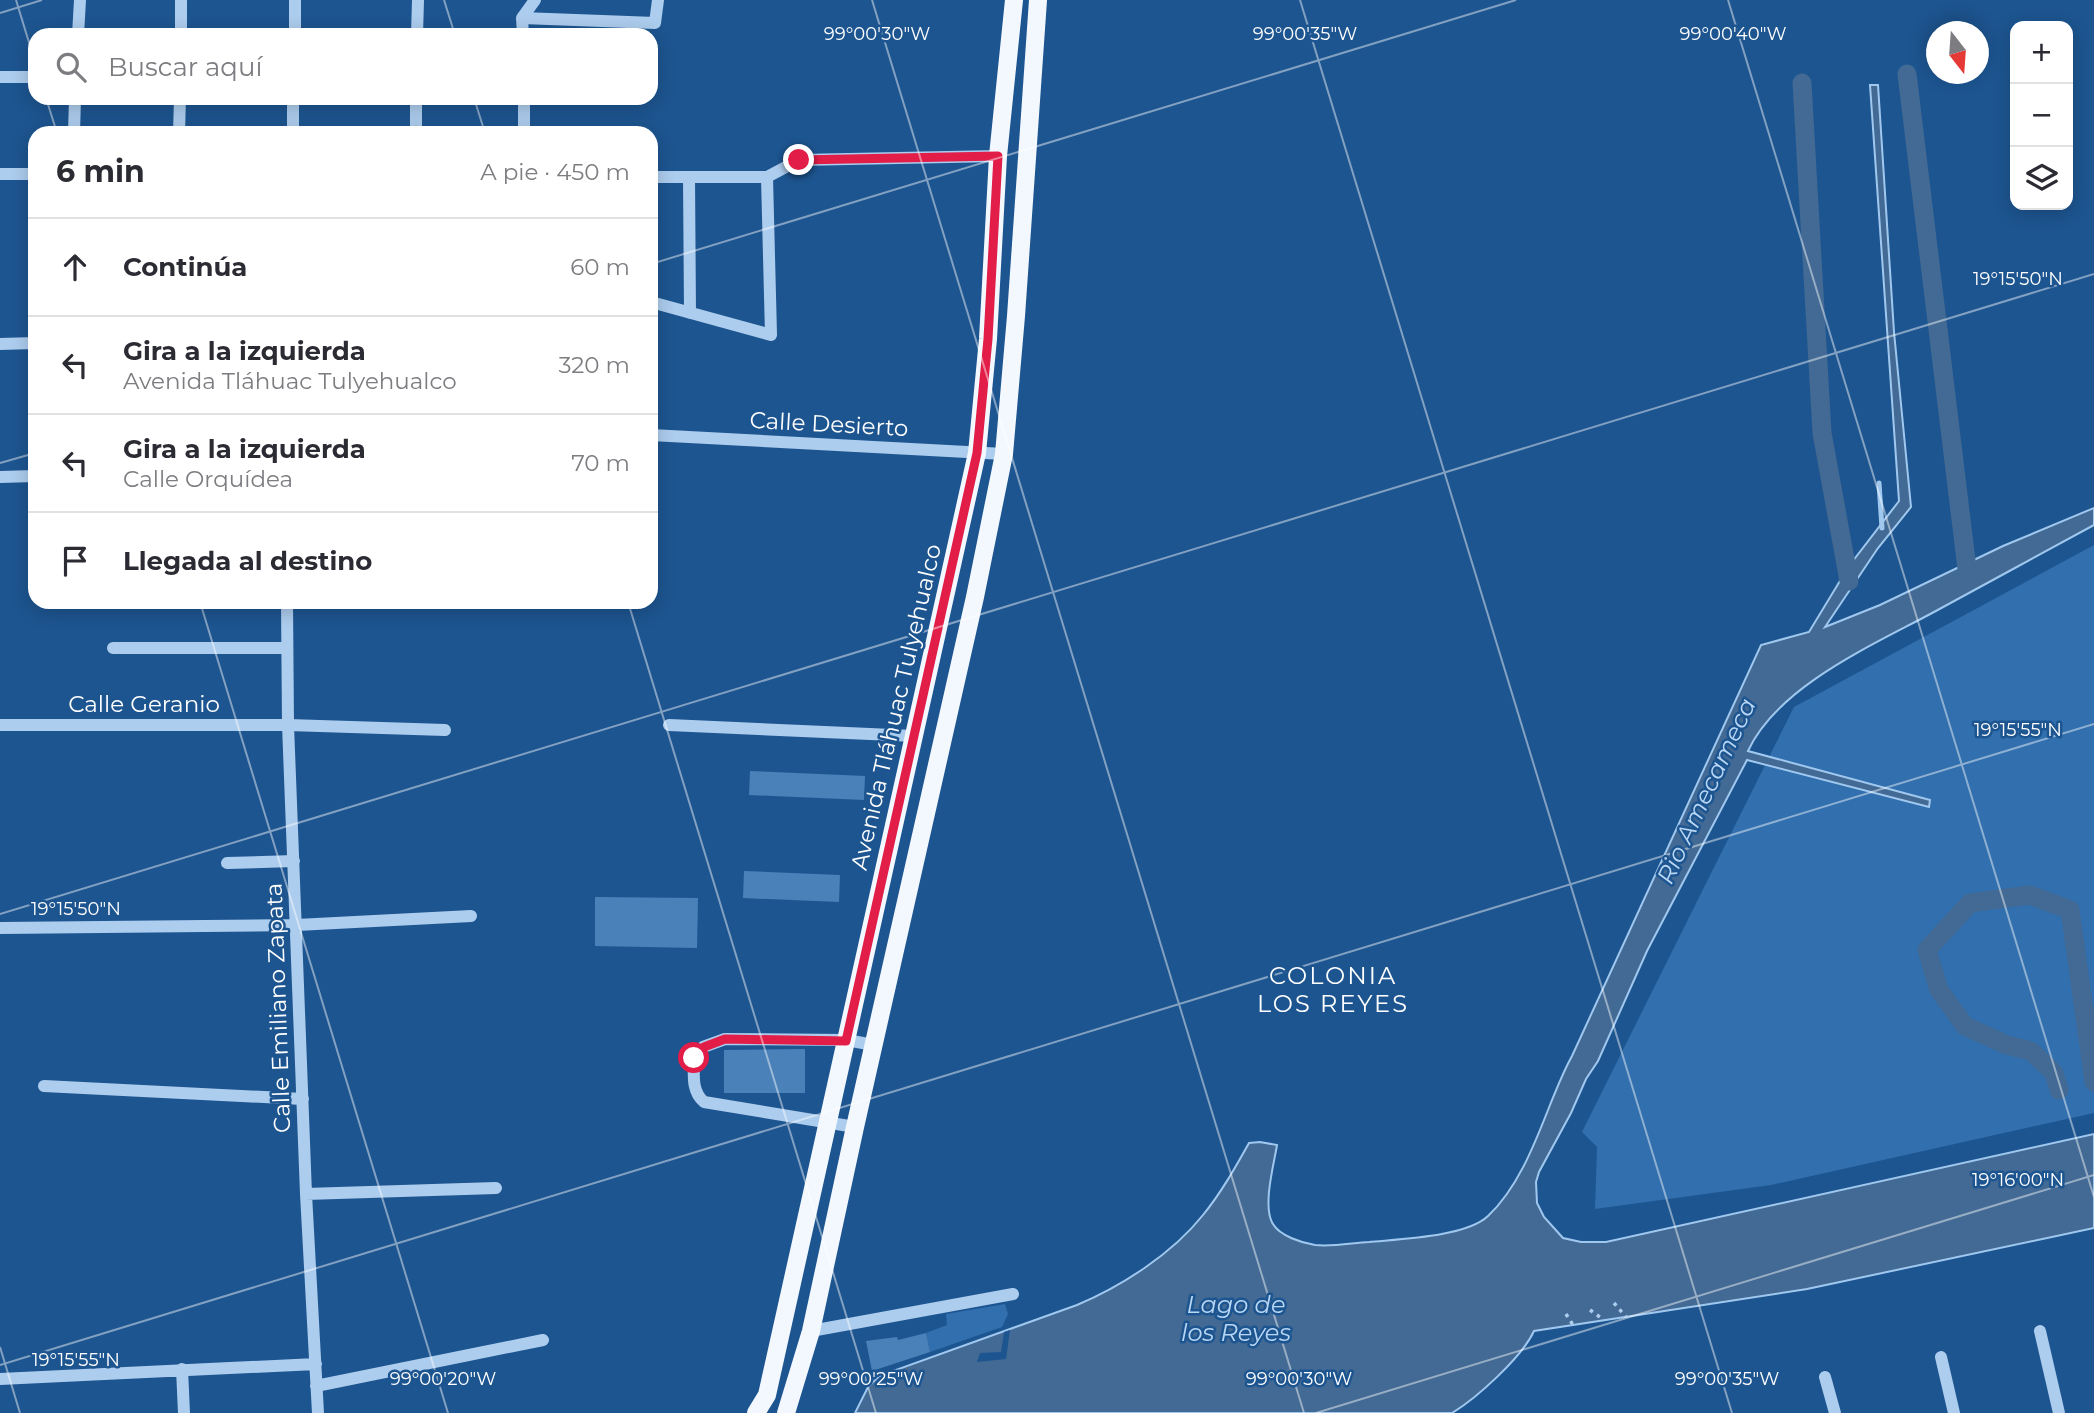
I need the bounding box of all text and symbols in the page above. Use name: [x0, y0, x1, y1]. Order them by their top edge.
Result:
north arrow: [1926, 21, 1989, 84]
map controls: [2010, 21, 2073, 210]
button: +: [2010, 21, 2073, 84]
text: 99°00'30"W: [824, 23, 930, 45]
text: 99°00'35"W: [1253, 23, 1357, 45]
text: 99°00'40"W: [1679, 23, 1787, 45]
search box: [28, 28, 658, 105]
icon: search: [52, 48, 90, 86]
text: Buscar aquí: [108, 51, 262, 83]
button: −: [2010, 84, 2073, 147]
route end: [783, 144, 814, 175]
button: layers: [2010, 147, 2073, 210]
text: 6 min: [56, 153, 145, 190]
text: A pie · 450 m: [480, 158, 630, 186]
icon: ahead: [56, 248, 94, 286]
text: Continúa: [123, 251, 247, 283]
text: 60 m: [570, 253, 630, 281]
text: 19°15'50"N: [1973, 268, 2063, 290]
text: Gira a la izquierda: [123, 335, 366, 367]
icon: left: [56, 346, 94, 384]
text: 320 m: [558, 351, 630, 379]
text: Avenida Tláhuac Tulyehualco: [123, 367, 457, 395]
street label: Calle Desierto: [749, 406, 909, 442]
text: Gira a la izquierda: [123, 433, 366, 465]
icon: left: [56, 444, 94, 482]
text: 70 m: [571, 449, 630, 477]
text: Calle Orquídea: [123, 465, 293, 493]
street label: Avenida Tláhuac Tulyehualco: [845, 541, 947, 873]
icon: arrive: [56, 542, 94, 580]
text: Llegada al destino: [123, 545, 372, 577]
street label: Calle Geranio: [68, 690, 220, 718]
water label: Rio Amecameca: [1650, 694, 1762, 888]
text: 19°15'55"N: [1974, 719, 2062, 741]
street label: Calle Emiliano Zapata: [260, 883, 296, 1133]
text: 19°15'50"N: [31, 898, 121, 920]
district label: COLONIA LOS REYES: [1257, 961, 1409, 1018]
route start: [678, 1042, 709, 1073]
text: 19°16'00"N: [1972, 1169, 2064, 1191]
water label: Lago de los Reyes: [1181, 1290, 1291, 1347]
text: 19°15'55"N: [32, 1349, 120, 1371]
text: 99°00'20"W: [390, 1368, 496, 1390]
text: 99°00'25"W: [819, 1368, 923, 1390]
text: 99°00'30"W: [1246, 1368, 1352, 1390]
text: 99°00'35"W: [1675, 1368, 1779, 1390]

